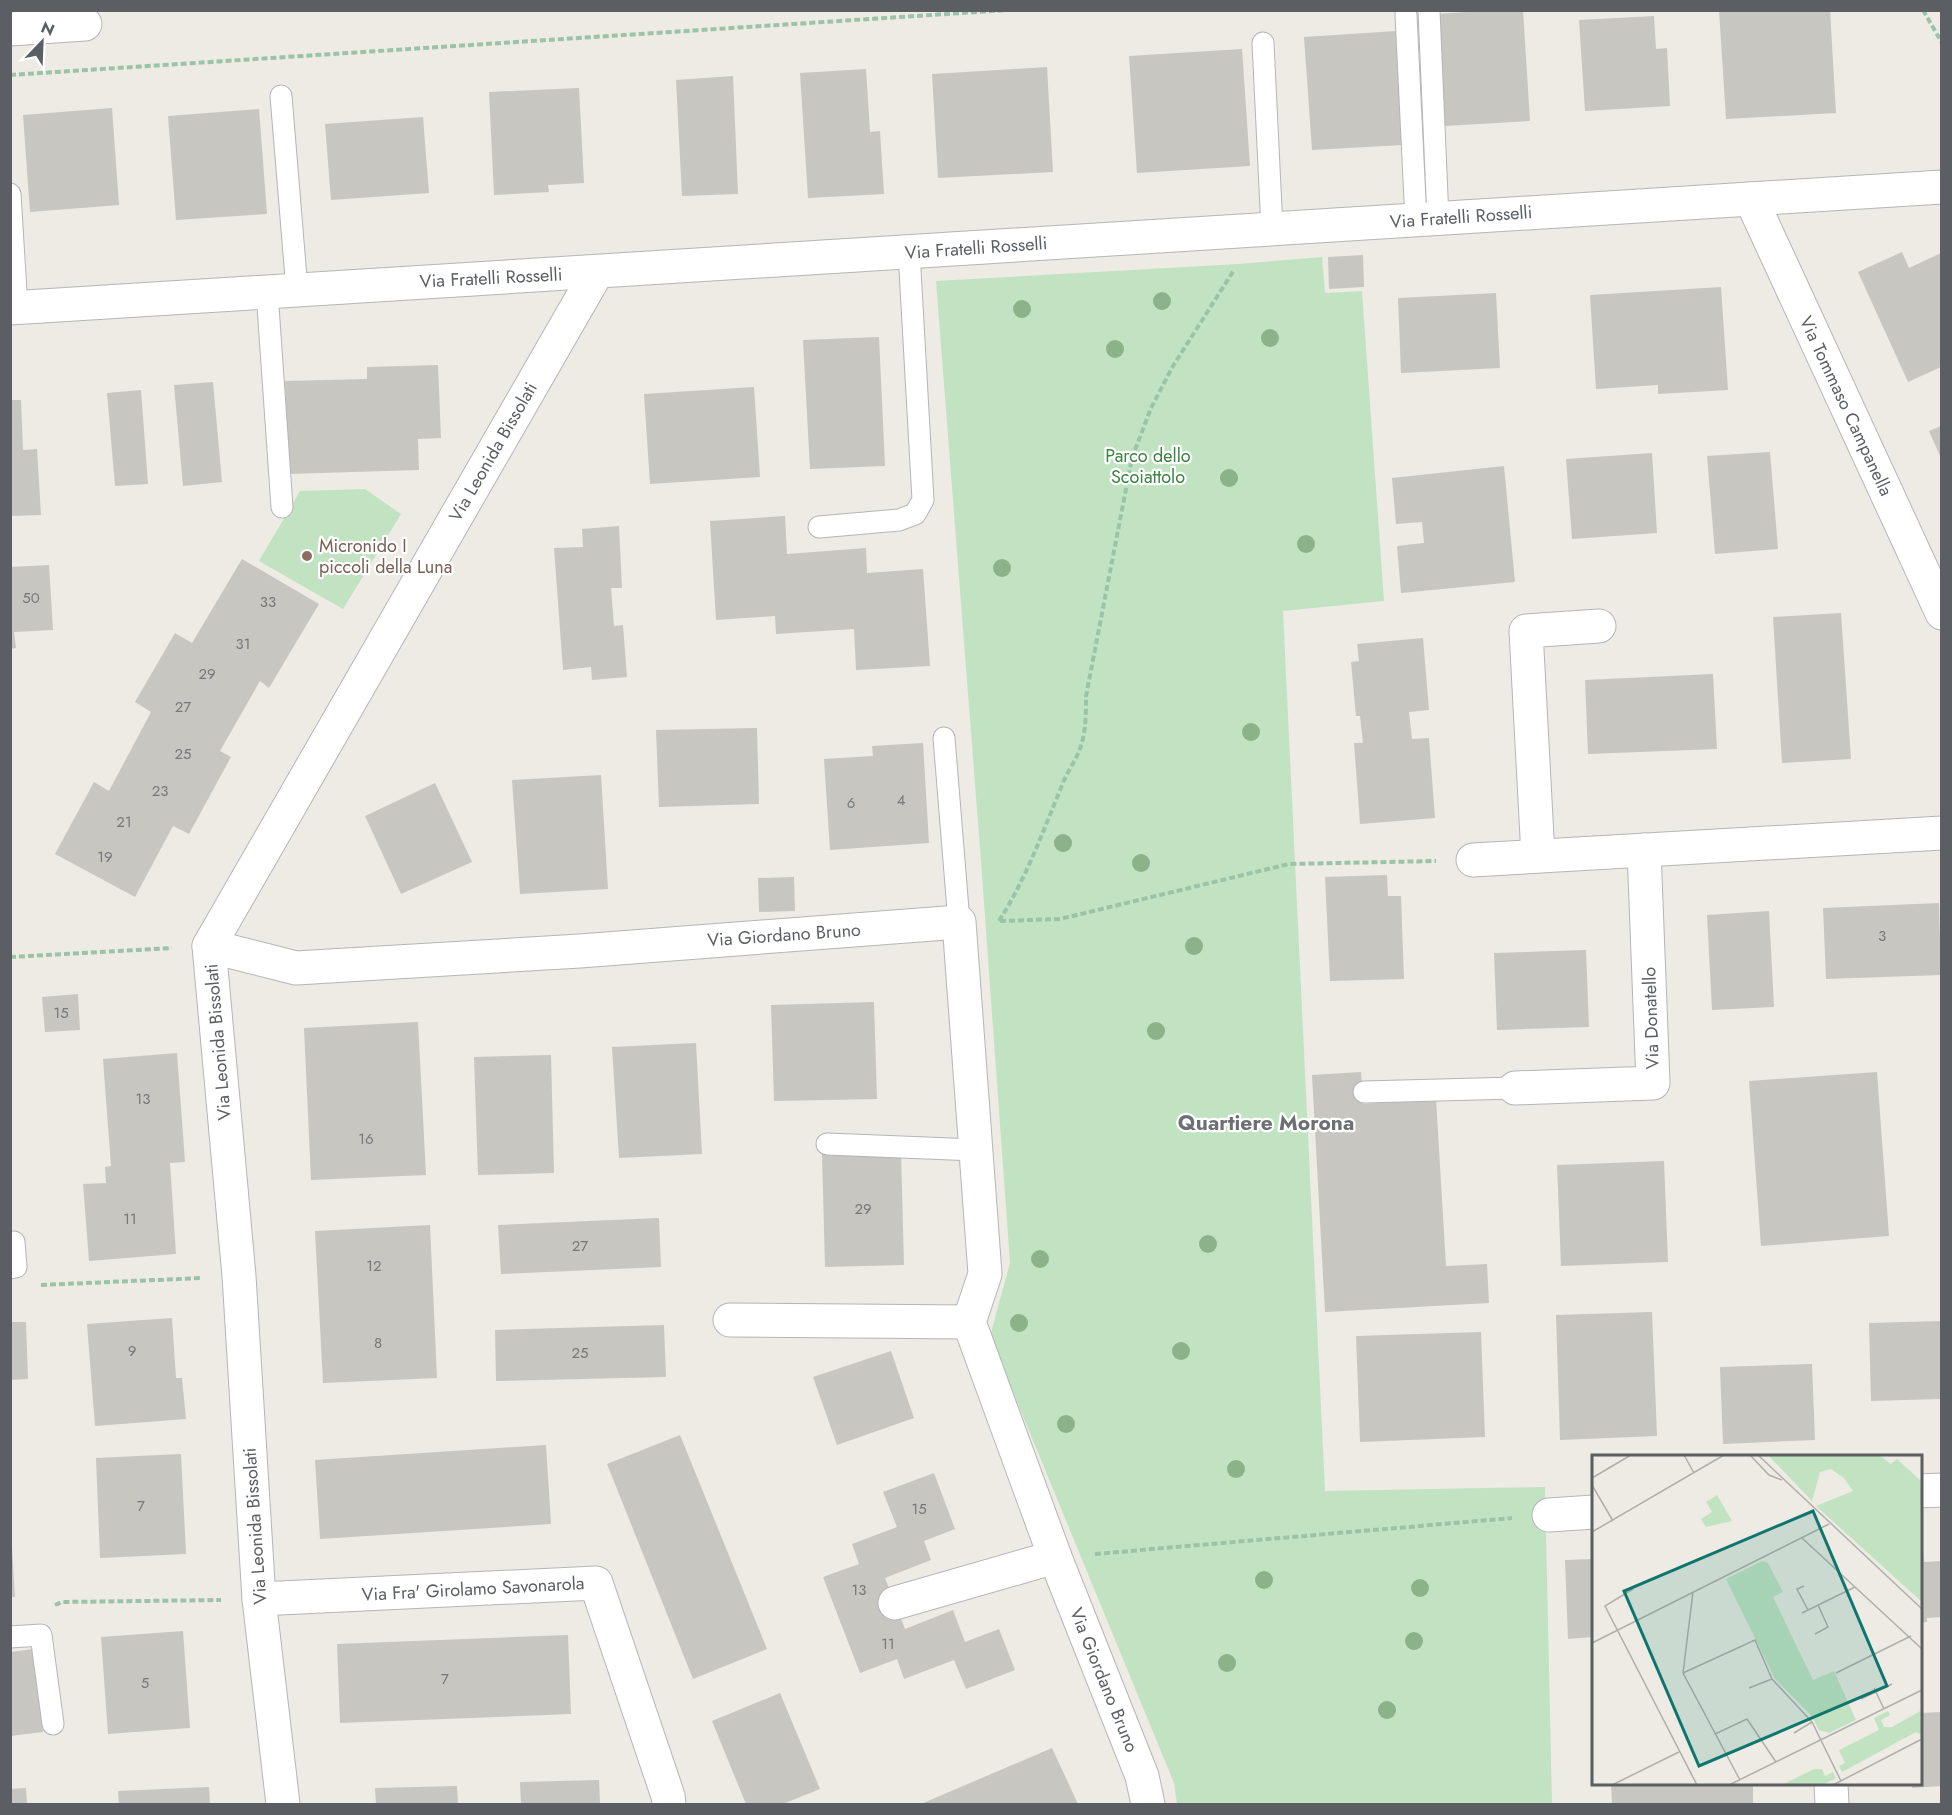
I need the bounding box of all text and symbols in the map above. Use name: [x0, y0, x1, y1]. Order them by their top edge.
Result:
north arrow: [12, 12, 72, 72]
text: N: [37, 16, 58, 42]
street label: Via Fratelli Rosselli: [1389, 199, 1533, 235]
street label: Via Fratelli Rosselli: [904, 230, 1048, 266]
street label: Via Fratelli Rosselli: [419, 261, 563, 295]
street label: Via Tommaso Campanella: [1793, 312, 1899, 500]
street label: Via Leonida Bissolati: [442, 377, 544, 527]
park label: Parco dello Scoiattolo: [1105, 443, 1191, 490]
place label: Micronido I piccoli della Luna: [319, 533, 452, 580]
marker: Micronido I piccoli della Luna: [300, 549, 314, 563]
house number: 50: [22, 587, 40, 609]
house number: 33: [260, 591, 276, 613]
house number: 31: [236, 633, 250, 655]
house number: 29: [198, 663, 216, 685]
house number: 27: [175, 696, 191, 718]
house number: 25: [175, 743, 192, 765]
house number: 23: [152, 780, 168, 802]
house number: 4: [897, 789, 906, 811]
house number: 6: [847, 792, 855, 814]
house number: 21: [116, 811, 132, 833]
house number: 19: [97, 846, 113, 868]
street label: Via Giordano Bruno: [706, 917, 862, 953]
house number: 3: [1878, 925, 1886, 947]
street label: Via Leonida Bissolati: [198, 963, 238, 1121]
street label: Via Donatello: [1636, 966, 1666, 1070]
house number: 15: [53, 1002, 69, 1024]
house number: 13: [136, 1088, 150, 1110]
district label: Quartiere Morona: [1178, 1108, 1354, 1138]
house number: 16: [358, 1128, 374, 1150]
house number: 29: [854, 1198, 872, 1220]
house number: 11: [123, 1208, 137, 1230]
house number: 27: [572, 1235, 588, 1257]
house number: 12: [366, 1255, 382, 1277]
house number: 8: [374, 1332, 382, 1354]
house number: 9: [128, 1340, 136, 1362]
house number: 25: [572, 1342, 589, 1364]
street label: Via Leonida Bissolati: [237, 1447, 273, 1605]
inset map: [1592, 1455, 1922, 1785]
house number: 7: [137, 1495, 145, 1517]
house number: 15: [911, 1498, 927, 1520]
street label: Via Fra' Girolamo Savonarola: [361, 1570, 585, 1608]
house number: 13: [852, 1579, 866, 1601]
street label: Via Giordano Bruno: [1063, 1604, 1145, 1756]
house number: 11: [881, 1633, 895, 1655]
house number: 7: [441, 1668, 449, 1690]
house number: 5: [141, 1672, 149, 1694]

